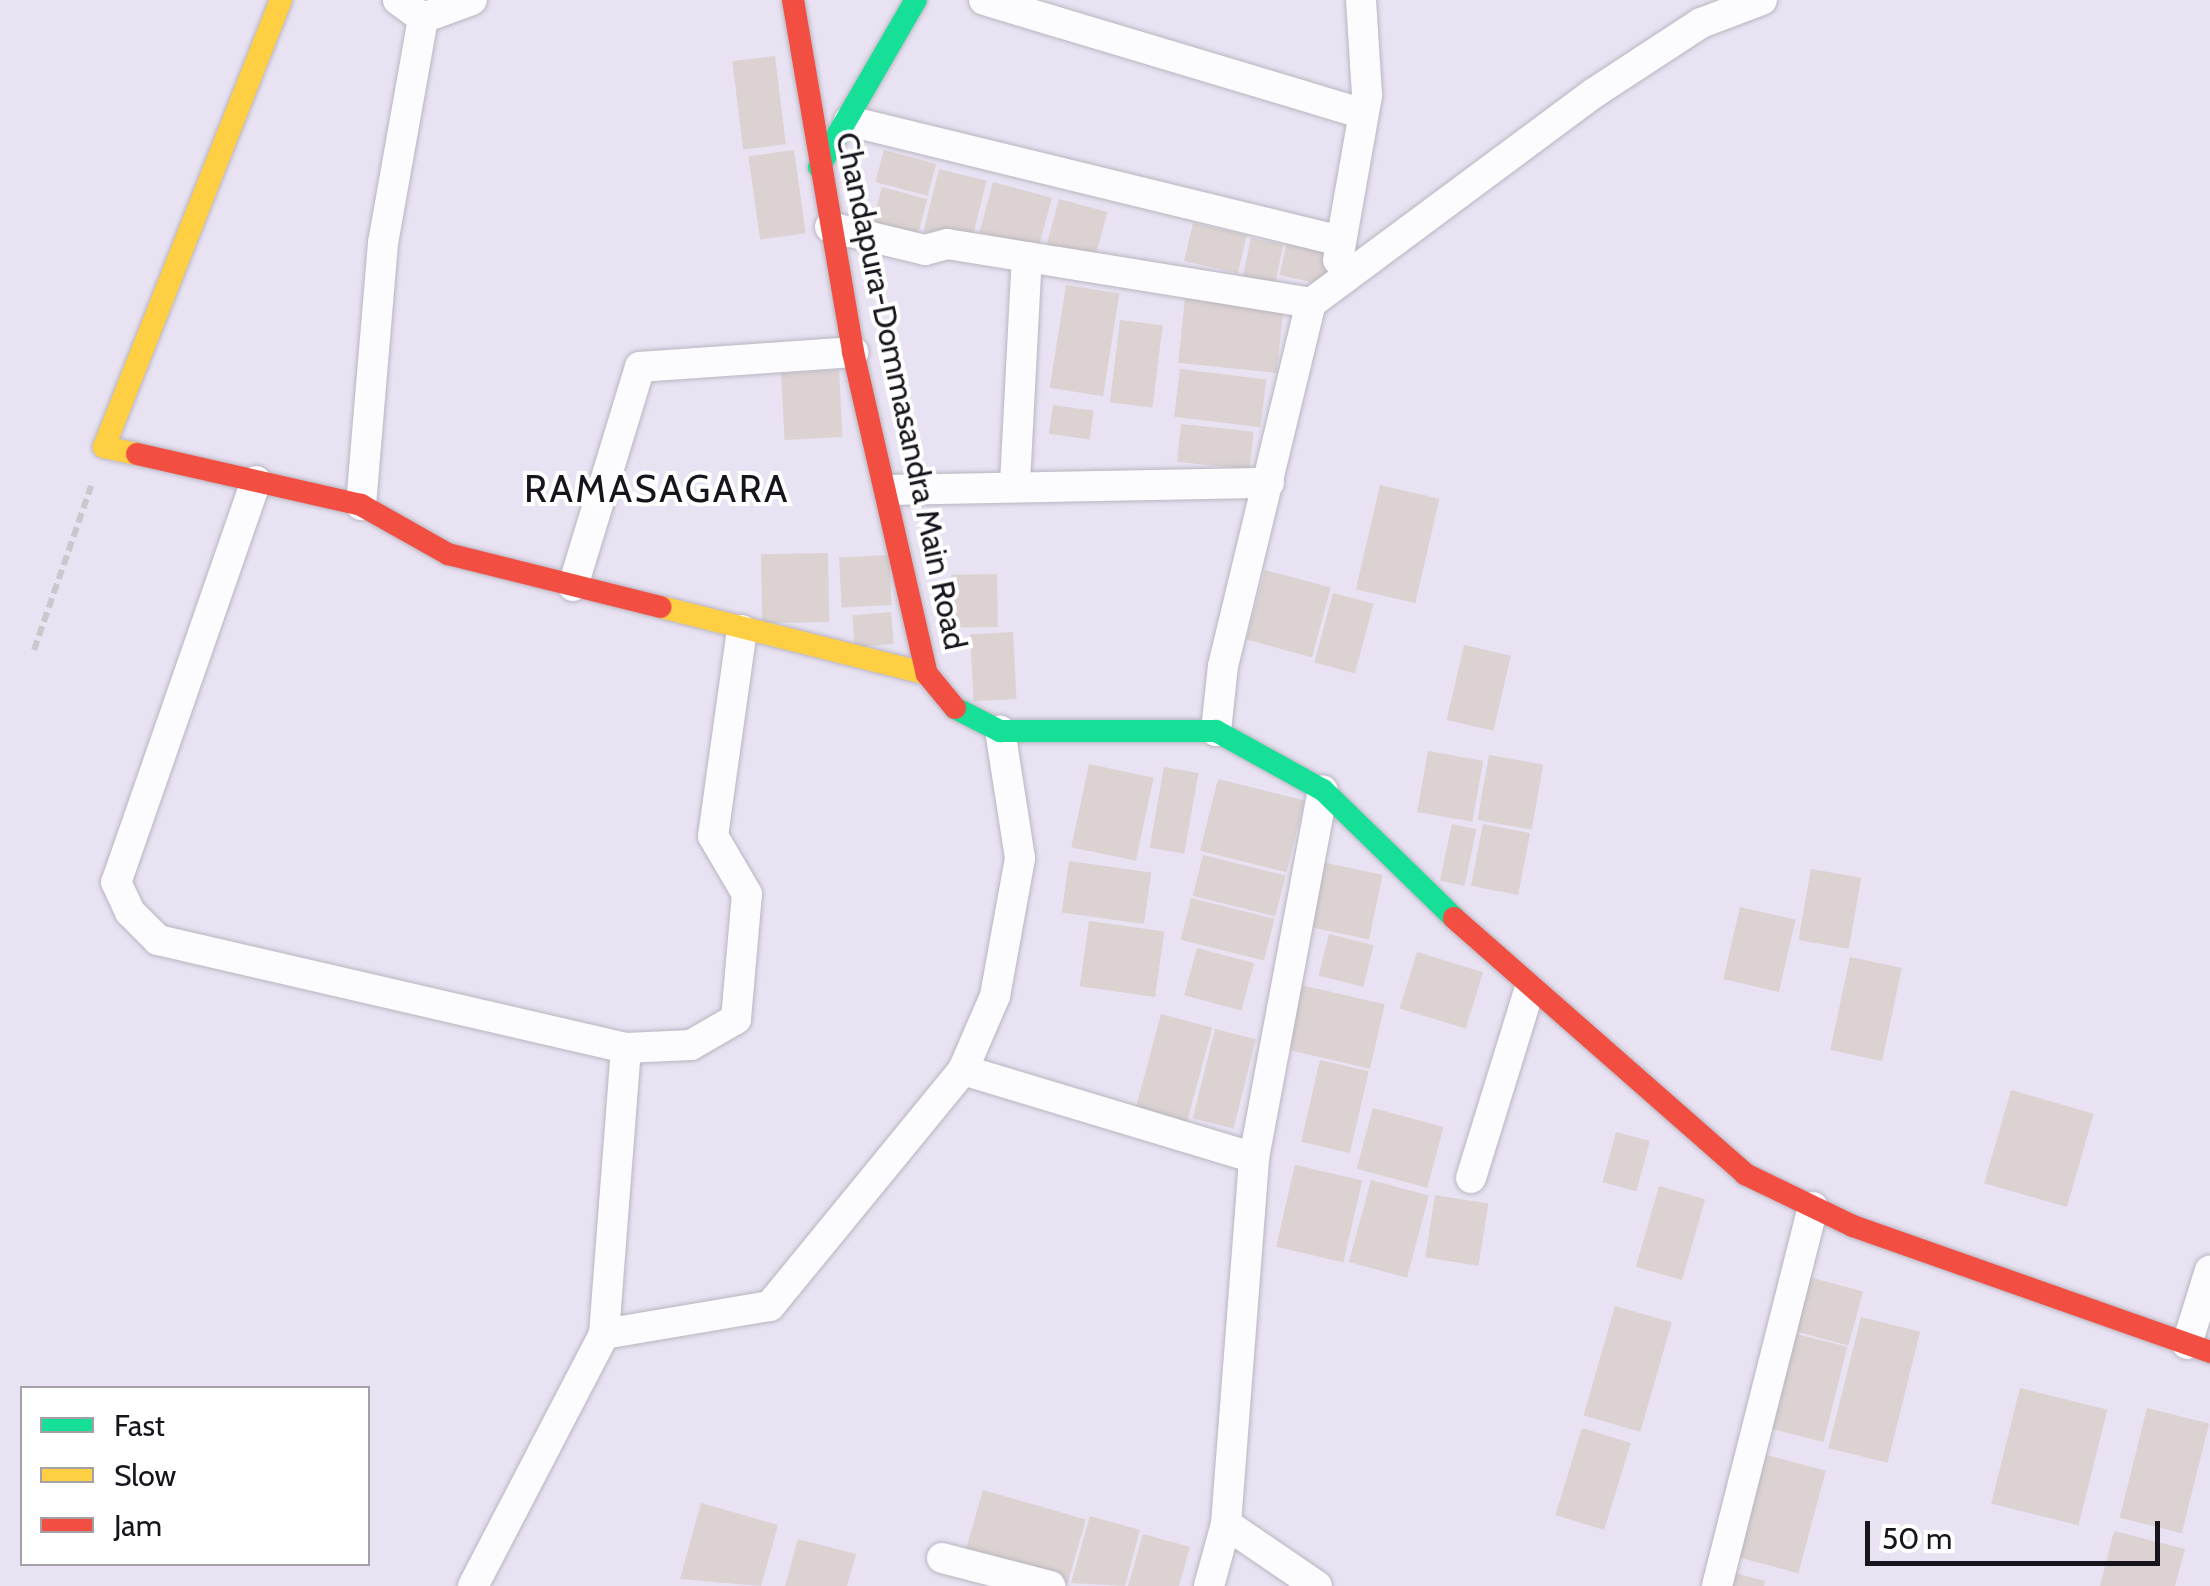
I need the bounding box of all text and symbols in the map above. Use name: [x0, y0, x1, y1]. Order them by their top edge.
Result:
street label: Chandapura-Dommasandra Main Road: [827, 129, 975, 653]
district label: RAMASAGARA: [524, 466, 790, 512]
legend: [20, 1386, 370, 1566]
text: Fast: [114, 1407, 165, 1444]
text: Slow: [114, 1457, 176, 1494]
scale bar: [1870, 1501, 2165, 1563]
text: Jam: [114, 1507, 162, 1544]
text: 50 m: [1882, 1520, 1952, 1557]

